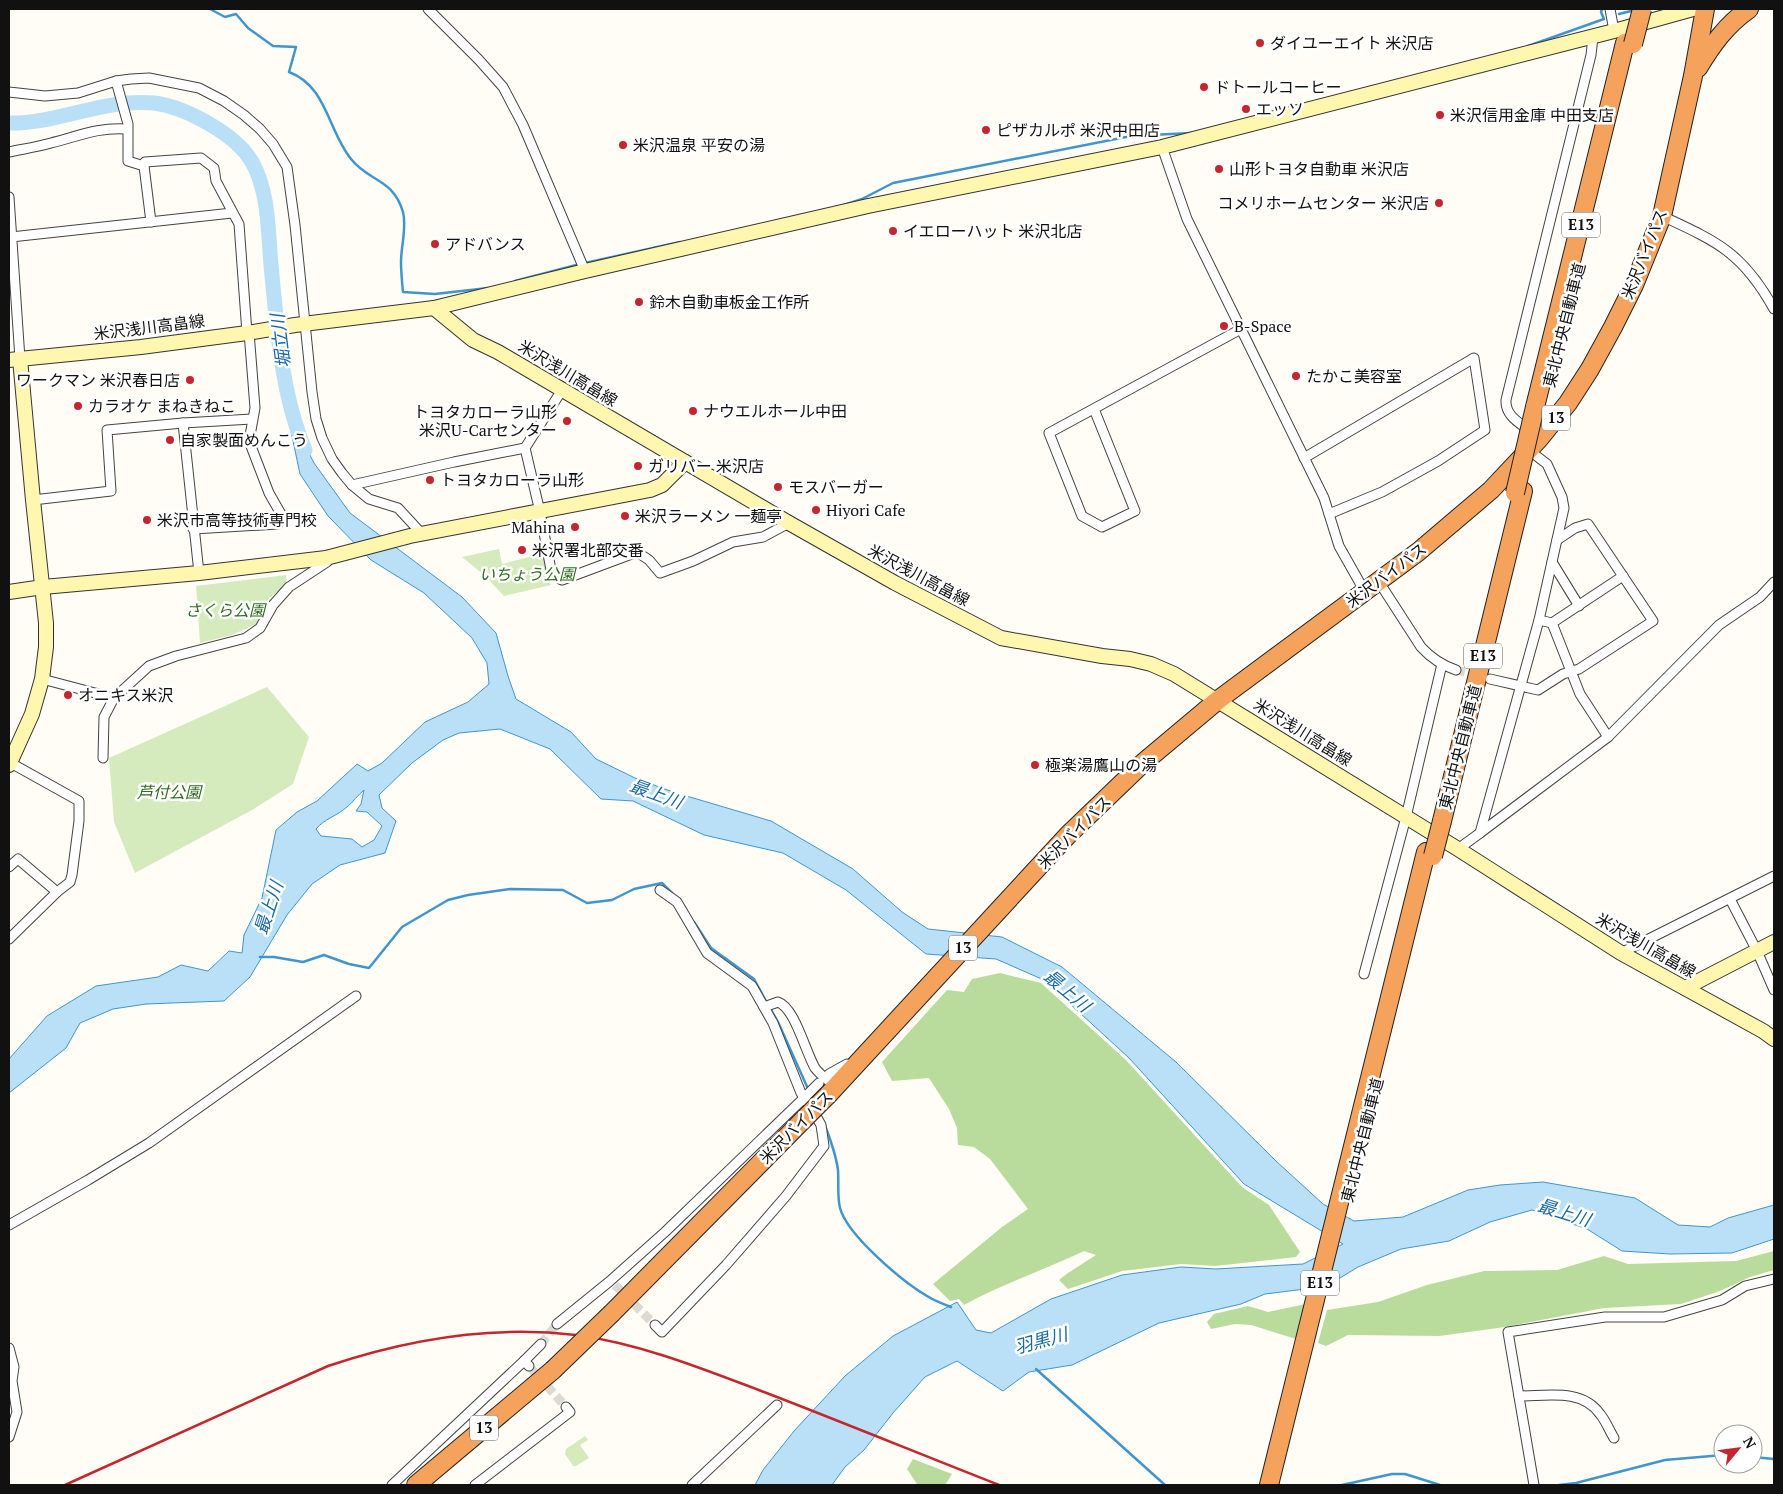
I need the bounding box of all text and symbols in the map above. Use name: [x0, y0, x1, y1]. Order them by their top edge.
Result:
place label: ダイユーエイト 米沢店: [1270, 32, 1434, 54]
marker: ダイユーエイト 米沢店: [1254, 37, 1266, 49]
place label: ドトールコーヒー: [1214, 76, 1342, 98]
marker: ドトールコーヒー: [1198, 81, 1210, 93]
place label: エッソ: [1256, 98, 1304, 120]
marker: エッソ: [1240, 103, 1252, 115]
place label: 米沢信用金庫 中田支店: [1450, 104, 1614, 126]
marker: 米沢信用金庫 中田支店: [1434, 109, 1446, 121]
place label: ピザカルポ 米沢中田店: [996, 119, 1160, 141]
marker: ピザカルポ 米沢中田店: [980, 124, 992, 136]
place label: 米沢温泉 平安の湯: [633, 134, 765, 156]
marker: 米沢温泉 平安の湯: [617, 139, 629, 151]
place label: 山形トヨタ自動車 米沢店: [1229, 158, 1409, 180]
marker: 山形トヨタ自動車 米沢店: [1213, 163, 1225, 175]
place label: コメリホームセンター 米沢店: [1218, 192, 1429, 214]
marker: コメリホームセンター 米沢店: [1433, 197, 1445, 209]
street label: 米沢バイパス: [1616, 206, 1672, 302]
road number: E13: [1562, 212, 1600, 238]
place label: イエローハット 米沢北店: [903, 220, 1082, 242]
marker: イエローハット 米沢北店: [887, 225, 899, 237]
place label: アドバンス: [445, 233, 525, 255]
marker: アドバンス: [429, 238, 441, 250]
street label: 東北中央自動車道: [1538, 260, 1590, 390]
place label: 鈴木自動車板金工作所: [649, 291, 809, 313]
marker: 鈴木自動車板金工作所: [633, 296, 645, 308]
street label: 米沢浅川高畠線: [92, 309, 206, 345]
water label: 堀立川: [265, 311, 295, 369]
place label: B-Space: [1234, 315, 1292, 337]
marker: B-Space: [1218, 320, 1230, 332]
street label: 米沢浅川高畠線: [514, 335, 622, 411]
place label: たかこ美容室: [1306, 365, 1402, 387]
place label: ワークマン 米沢春日店: [16, 369, 180, 391]
marker: たかこ美容室: [1290, 370, 1302, 382]
marker: ワークマン 米沢春日店: [184, 374, 196, 386]
place label: カラオケ まねきねこ: [88, 395, 236, 417]
marker: カラオケ まねきねこ: [72, 400, 84, 412]
place label: ナウエルホール中田: [703, 400, 847, 422]
place label: トヨタカローラ山形 米沢U-Carセンター: [413, 401, 557, 441]
marker: ナウエルホール中田: [687, 405, 699, 417]
road number: 13: [1542, 406, 1570, 430]
marker: トヨタカローラ山形 米沢U-Carセンター: [561, 415, 573, 427]
place label: 自家製面めんこう: [180, 429, 308, 451]
marker: 自家製面めんこう: [164, 434, 176, 446]
place label: ガリバー 米沢店: [648, 455, 764, 477]
marker: ガリバー 米沢店: [632, 460, 644, 472]
place label: トヨタカローラ山形: [440, 469, 584, 491]
marker: トヨタカローラ山形: [424, 474, 436, 486]
place label: モスバーガー: [788, 476, 884, 498]
marker: モスバーガー: [772, 481, 784, 493]
place label: Hiyori Cafe: [826, 499, 906, 521]
marker: Hiyori Cafe: [810, 504, 822, 516]
place label: 米沢ラーメン 一麺亭: [635, 505, 782, 527]
place label: 米沢市高等技術専門校: [157, 509, 317, 531]
marker: 米沢ラーメン 一麺亭: [619, 510, 631, 522]
marker: 米沢市高等技術専門校: [141, 514, 153, 526]
place label: Mahina: [511, 516, 565, 538]
marker: Mahina: [569, 521, 581, 533]
street label: 米沢バイパス: [1341, 537, 1431, 613]
place label: 米沢署北部交番: [532, 539, 644, 561]
street label: 米沢浅川高畠線: [864, 539, 974, 611]
marker: 米沢署北部交番: [516, 544, 528, 556]
park label: いちょう公園: [479, 563, 577, 585]
park label: さくら公園: [185, 599, 267, 621]
road number: E13: [1464, 644, 1502, 668]
street label: 東北中央自動車道: [1434, 682, 1486, 812]
place label: オニキス米沢: [78, 684, 174, 706]
marker: オニキス米沢: [62, 689, 74, 701]
street label: 米沢浅川高畠線: [1250, 693, 1356, 771]
place label: 極楽湯鷹山の湯: [1045, 754, 1157, 776]
marker: 極楽湯鷹山の湯: [1029, 759, 1041, 771]
water label: 最上川: [627, 773, 688, 814]
park label: 芦付公園: [137, 781, 203, 803]
street label: 米沢バイパス: [1032, 790, 1116, 874]
water label: 最上川: [248, 876, 288, 937]
street label: 米沢浅川高畠線: [1592, 907, 1700, 983]
road number: 13: [949, 936, 977, 960]
water label: 最上川: [1039, 964, 1098, 1018]
street label: 東北中央自動車道: [1336, 1075, 1388, 1205]
street label: 米沢バイパス: [754, 1085, 838, 1169]
water label: 最上川: [1535, 1193, 1596, 1232]
road number: E13: [1301, 1270, 1339, 1296]
water label: 羽黒川: [1012, 1321, 1072, 1359]
road number: 13: [470, 1416, 498, 1440]
north arrow: [1713, 1424, 1763, 1474]
text: N: [1739, 1433, 1761, 1452]

